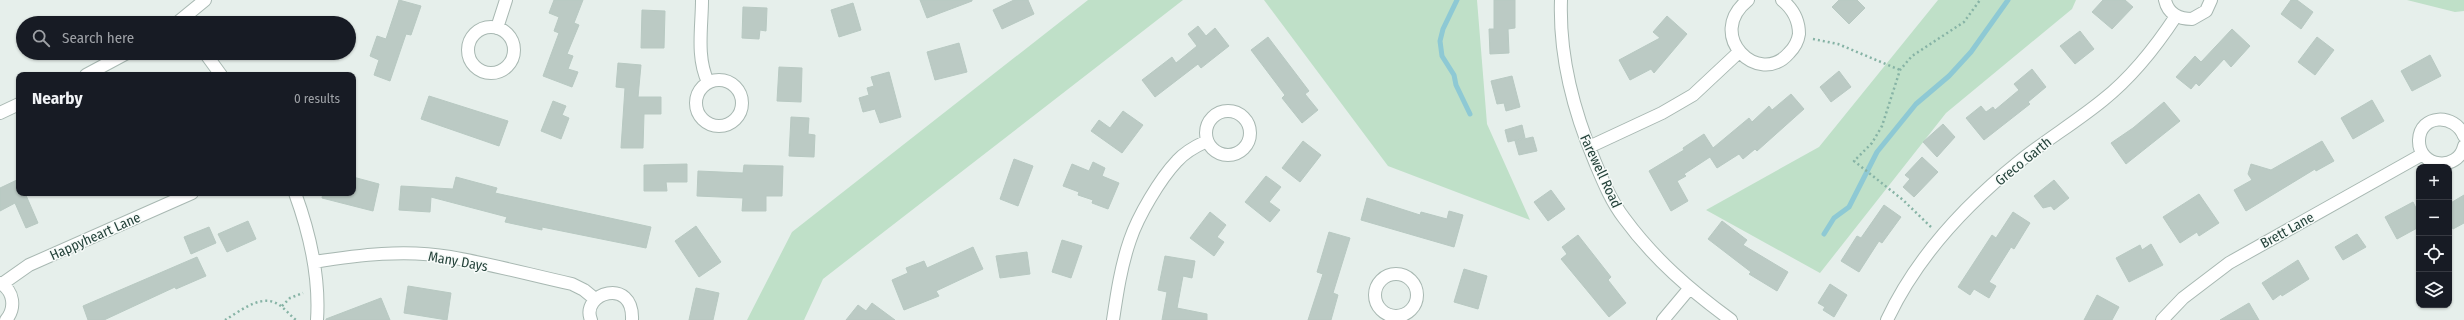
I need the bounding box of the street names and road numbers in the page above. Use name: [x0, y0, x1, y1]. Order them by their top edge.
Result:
street label: Farewell Road: [1576, 132, 1625, 211]
street label: Greco Garth: [1992, 134, 2055, 189]
street label: Happyheart Lane: [47, 209, 143, 264]
street label: Brett Lane: [2257, 209, 2317, 252]
street label: Many Days: [427, 248, 489, 275]

